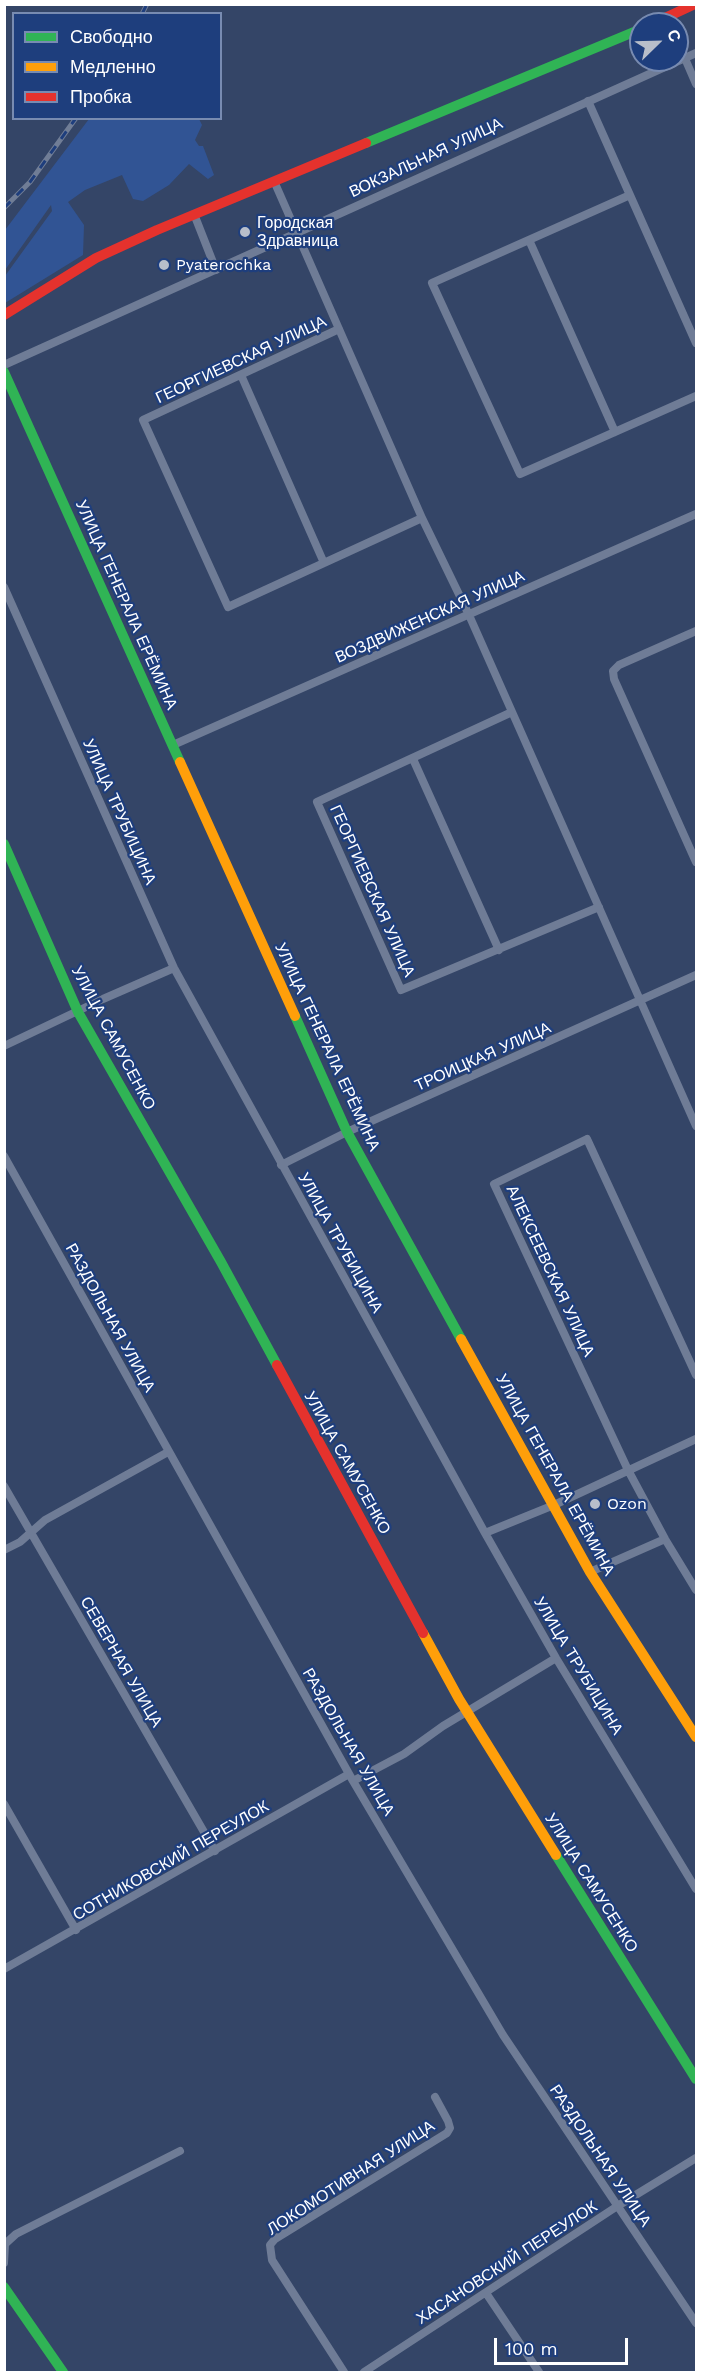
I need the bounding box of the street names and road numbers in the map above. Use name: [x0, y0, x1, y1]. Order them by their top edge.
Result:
street label: ВОКЗАЛЬНАЯ УЛИЦА: [346, 114, 506, 202]
street label: ГЕОРГИЕВСКАЯ УЛИЦА: [153, 312, 329, 408]
street label: УЛИЦА ГЕНЕРАЛА ЕРЁМИНА: [71, 497, 181, 713]
street label: ВОЗДВИЖЕНСКАЯ УЛИЦА: [332, 567, 528, 667]
street label: УЛИЦА ТРУБИЦИНА: [78, 736, 160, 888]
street label: ГЕОРГИЕВСКАЯ УЛИЦА: [325, 802, 419, 980]
street label: УЛИЦА ГЕНЕРАЛА ЕРЁМИНА: [270, 940, 384, 1154]
street label: УЛИЦА САМУСЕНКО: [67, 963, 159, 1113]
street label: ТРОИЦКАЯ УЛИЦА: [412, 1018, 554, 1096]
street label: УЛИЦА ТРУБИЦИНА: [293, 1170, 387, 1316]
street label: АЛЕКСЕЕВСКАЯ УЛИЦА: [502, 1182, 598, 1360]
street label: РАЗДОЛЬНАЯ УЛИЦА: [61, 1240, 159, 1396]
street label: УЛИЦА ГЕНЕРАЛА ЕРЁМИНА: [491, 1371, 619, 1579]
street label: УЛИЦА САМУСЕНКО: [300, 1388, 394, 1538]
street label: СЕВЕРНАЯ УЛИЦА: [76, 1593, 166, 1731]
street label: УЛИЦА ТРУБИЦИНА: [529, 1594, 627, 1738]
street label: РАЗДОЛЬНАЯ УЛИЦА: [298, 1665, 398, 1819]
street label: СОТНИКОВСКИЙ ПЕРЕУЛОК: [70, 1797, 272, 1925]
street label: УЛИЦА САМУСЕНКО: [540, 1810, 642, 1956]
street label: РАЗДОЛЬНАЯ УЛИЦА: [545, 2081, 655, 2231]
street label: ЛОКОМОТИВНАЯ УЛИЦА: [264, 2117, 438, 2239]
street label: ХАСАНОВСКИЙ ПЕРЕУЛОК: [413, 2197, 601, 2329]

